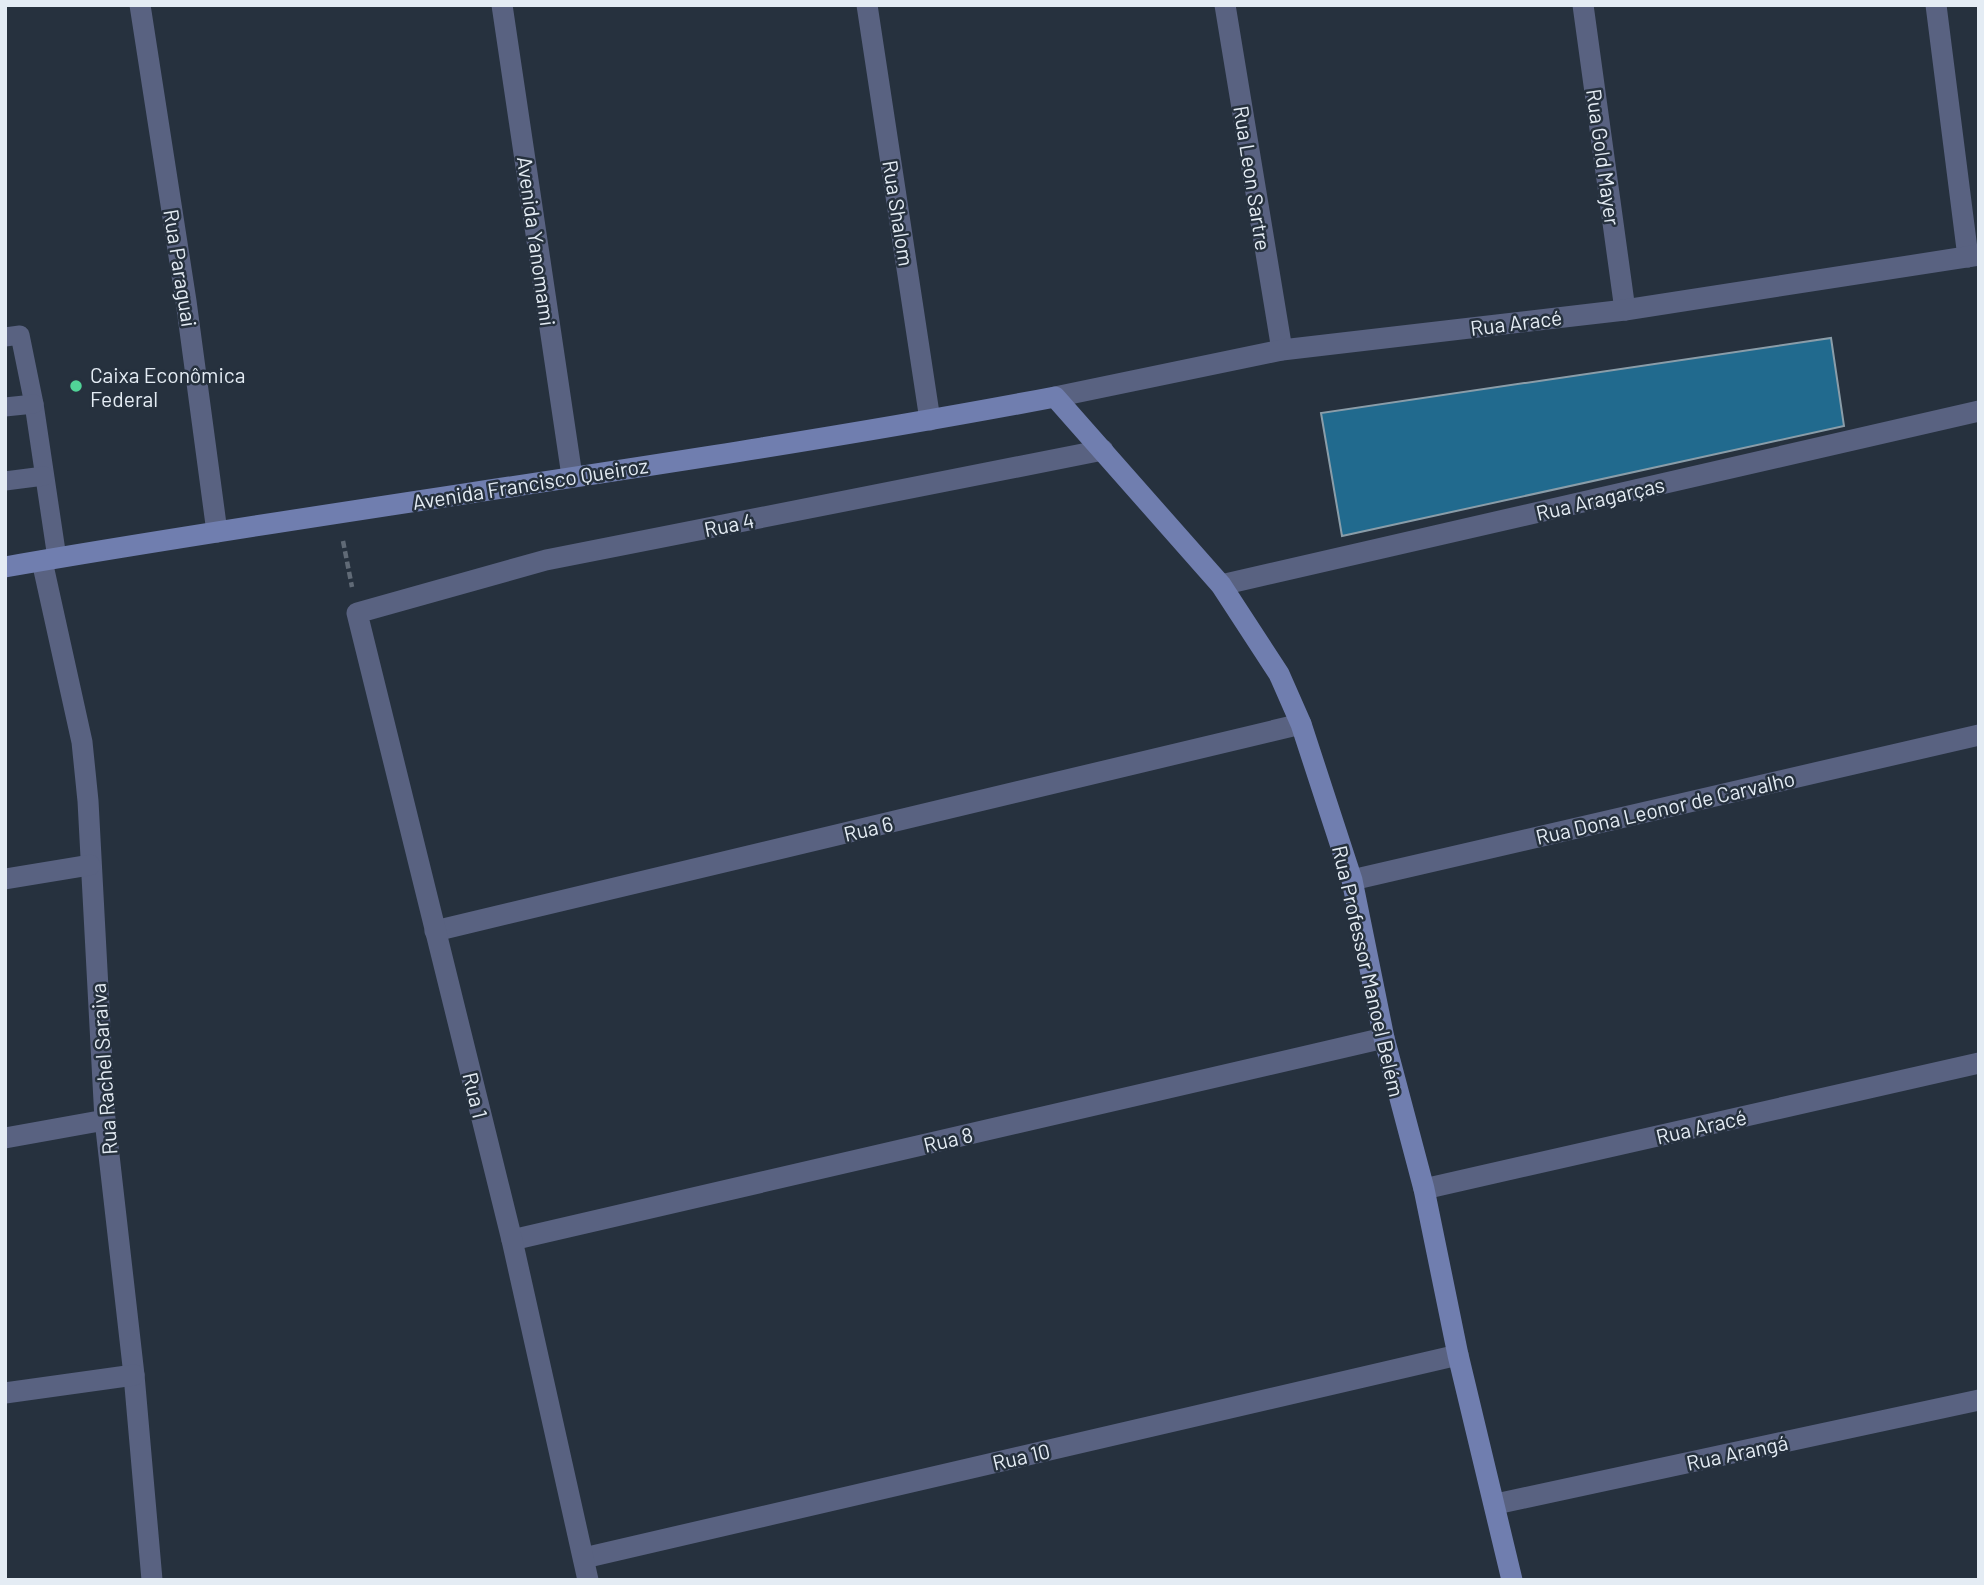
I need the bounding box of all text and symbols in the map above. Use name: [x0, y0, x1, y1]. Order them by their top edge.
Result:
street label: Rua Gold Mayer: [1582, 87, 1626, 227]
street label: Rua Leon Sartre: [1229, 104, 1277, 252]
street label: Avenida Yanomami: [513, 155, 561, 327]
street label: Rua Shalom: [878, 158, 920, 268]
street label: Rua Paraguai: [159, 207, 203, 329]
street label: Rua Aracé: [1469, 304, 1563, 340]
place label: Caixa Econômica Federal: [90, 362, 245, 411]
marker: Caixa Econômica Federal: [68, 378, 84, 394]
street label: Avenida Francisco Queiroz: [410, 452, 650, 514]
street label: Rua Aragarças: [1533, 471, 1667, 525]
street label: Rua 4: [702, 507, 756, 541]
street label: Rua Dona Leonor de Carvalho: [1533, 765, 1797, 849]
street label: Rua 6: [841, 810, 895, 846]
street label: Rua Professor Manoel Belém: [1328, 843, 1410, 1099]
street label: Rua Rachel Saraiva: [85, 982, 121, 1156]
street label: Rua 1: [458, 1069, 494, 1121]
street label: Rua Aracé: [1653, 1103, 1749, 1149]
street label: Rua 8: [921, 1121, 975, 1157]
street label: Rua Arangá: [1684, 1429, 1790, 1475]
street label: Rua 10: [990, 1437, 1052, 1475]

